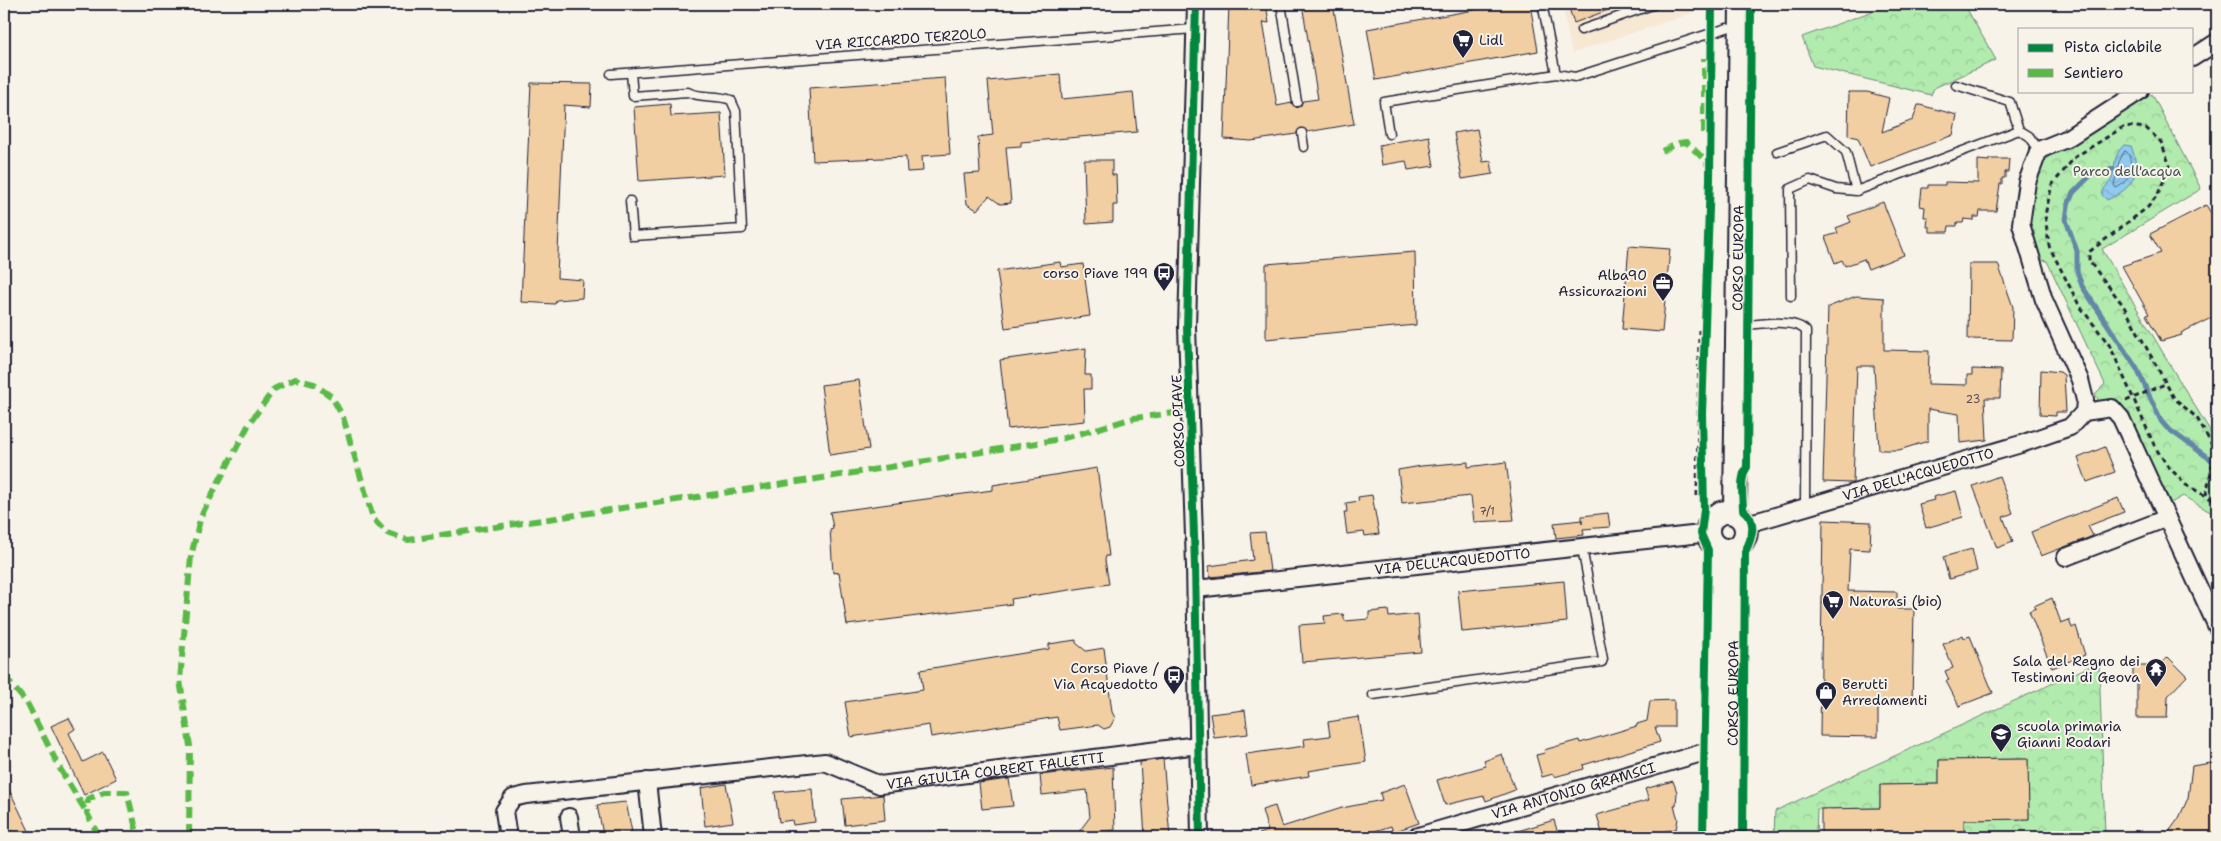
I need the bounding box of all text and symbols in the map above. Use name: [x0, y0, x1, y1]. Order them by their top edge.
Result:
street label: VIA RICCARDO TERZOLO: [815, 24, 987, 54]
supermarket icon: Lidl: [1451, 28, 1475, 59]
legend: [2018, 28, 2194, 92]
place label: Lidl: [1479, 31, 1504, 49]
text: Pista ciclabile: [2064, 37, 2162, 57]
text: Sentiero: [2064, 63, 2123, 83]
park label: Parco dell'acqua: [2073, 162, 2182, 180]
street label: CORSO EUROPA: [1728, 205, 1748, 311]
bus stop icon: corso Piave 199: [1152, 261, 1176, 292]
place label: corso Piave 199: [1043, 264, 1148, 282]
place label: Alba90 Assicurazioni: [1558, 266, 1647, 300]
office icon: Alba90 Assicurazioni: [1651, 271, 1675, 302]
street label: CORSO PIAVE: [1167, 374, 1189, 468]
house number: 23: [1966, 392, 1980, 407]
street label: VIA DELL'ACQUEDOTTO: [1840, 443, 1996, 505]
house number: 7/1: [1479, 504, 1495, 519]
street label: VIA DELL'ACQUEDOTTO: [1374, 544, 1531, 578]
supermarket icon: Naturasi (bio): [1821, 589, 1845, 620]
place label: Naturasi (bio): [1849, 592, 1942, 610]
street label: CORSO EUROPA: [1724, 640, 1742, 746]
place label: Sala del Regno dei Testimoni di Geova: [2011, 652, 2140, 686]
temple icon: Sala del Regno dei Testimoni di Geova: [2144, 657, 2168, 688]
place label: Corso Piave / Via Acquedotto: [1053, 659, 1159, 693]
bus stop icon: Corso Piave / Via Acquedotto: [1162, 664, 1186, 695]
place label: Berutti Arredamenti: [1842, 675, 1927, 709]
shop icon: Berutti Arredamenti: [1814, 680, 1838, 711]
place label: scuola primaria Gianni Rodari: [2017, 717, 2121, 751]
school or university icon: scuola primaria Gianni Rodari: [1989, 722, 2013, 753]
street label: VIA GIULIA COLBERT FALLETTI: [885, 748, 1105, 793]
street label: VIA ANTONIO GRAMSCI: [1489, 758, 1658, 823]

